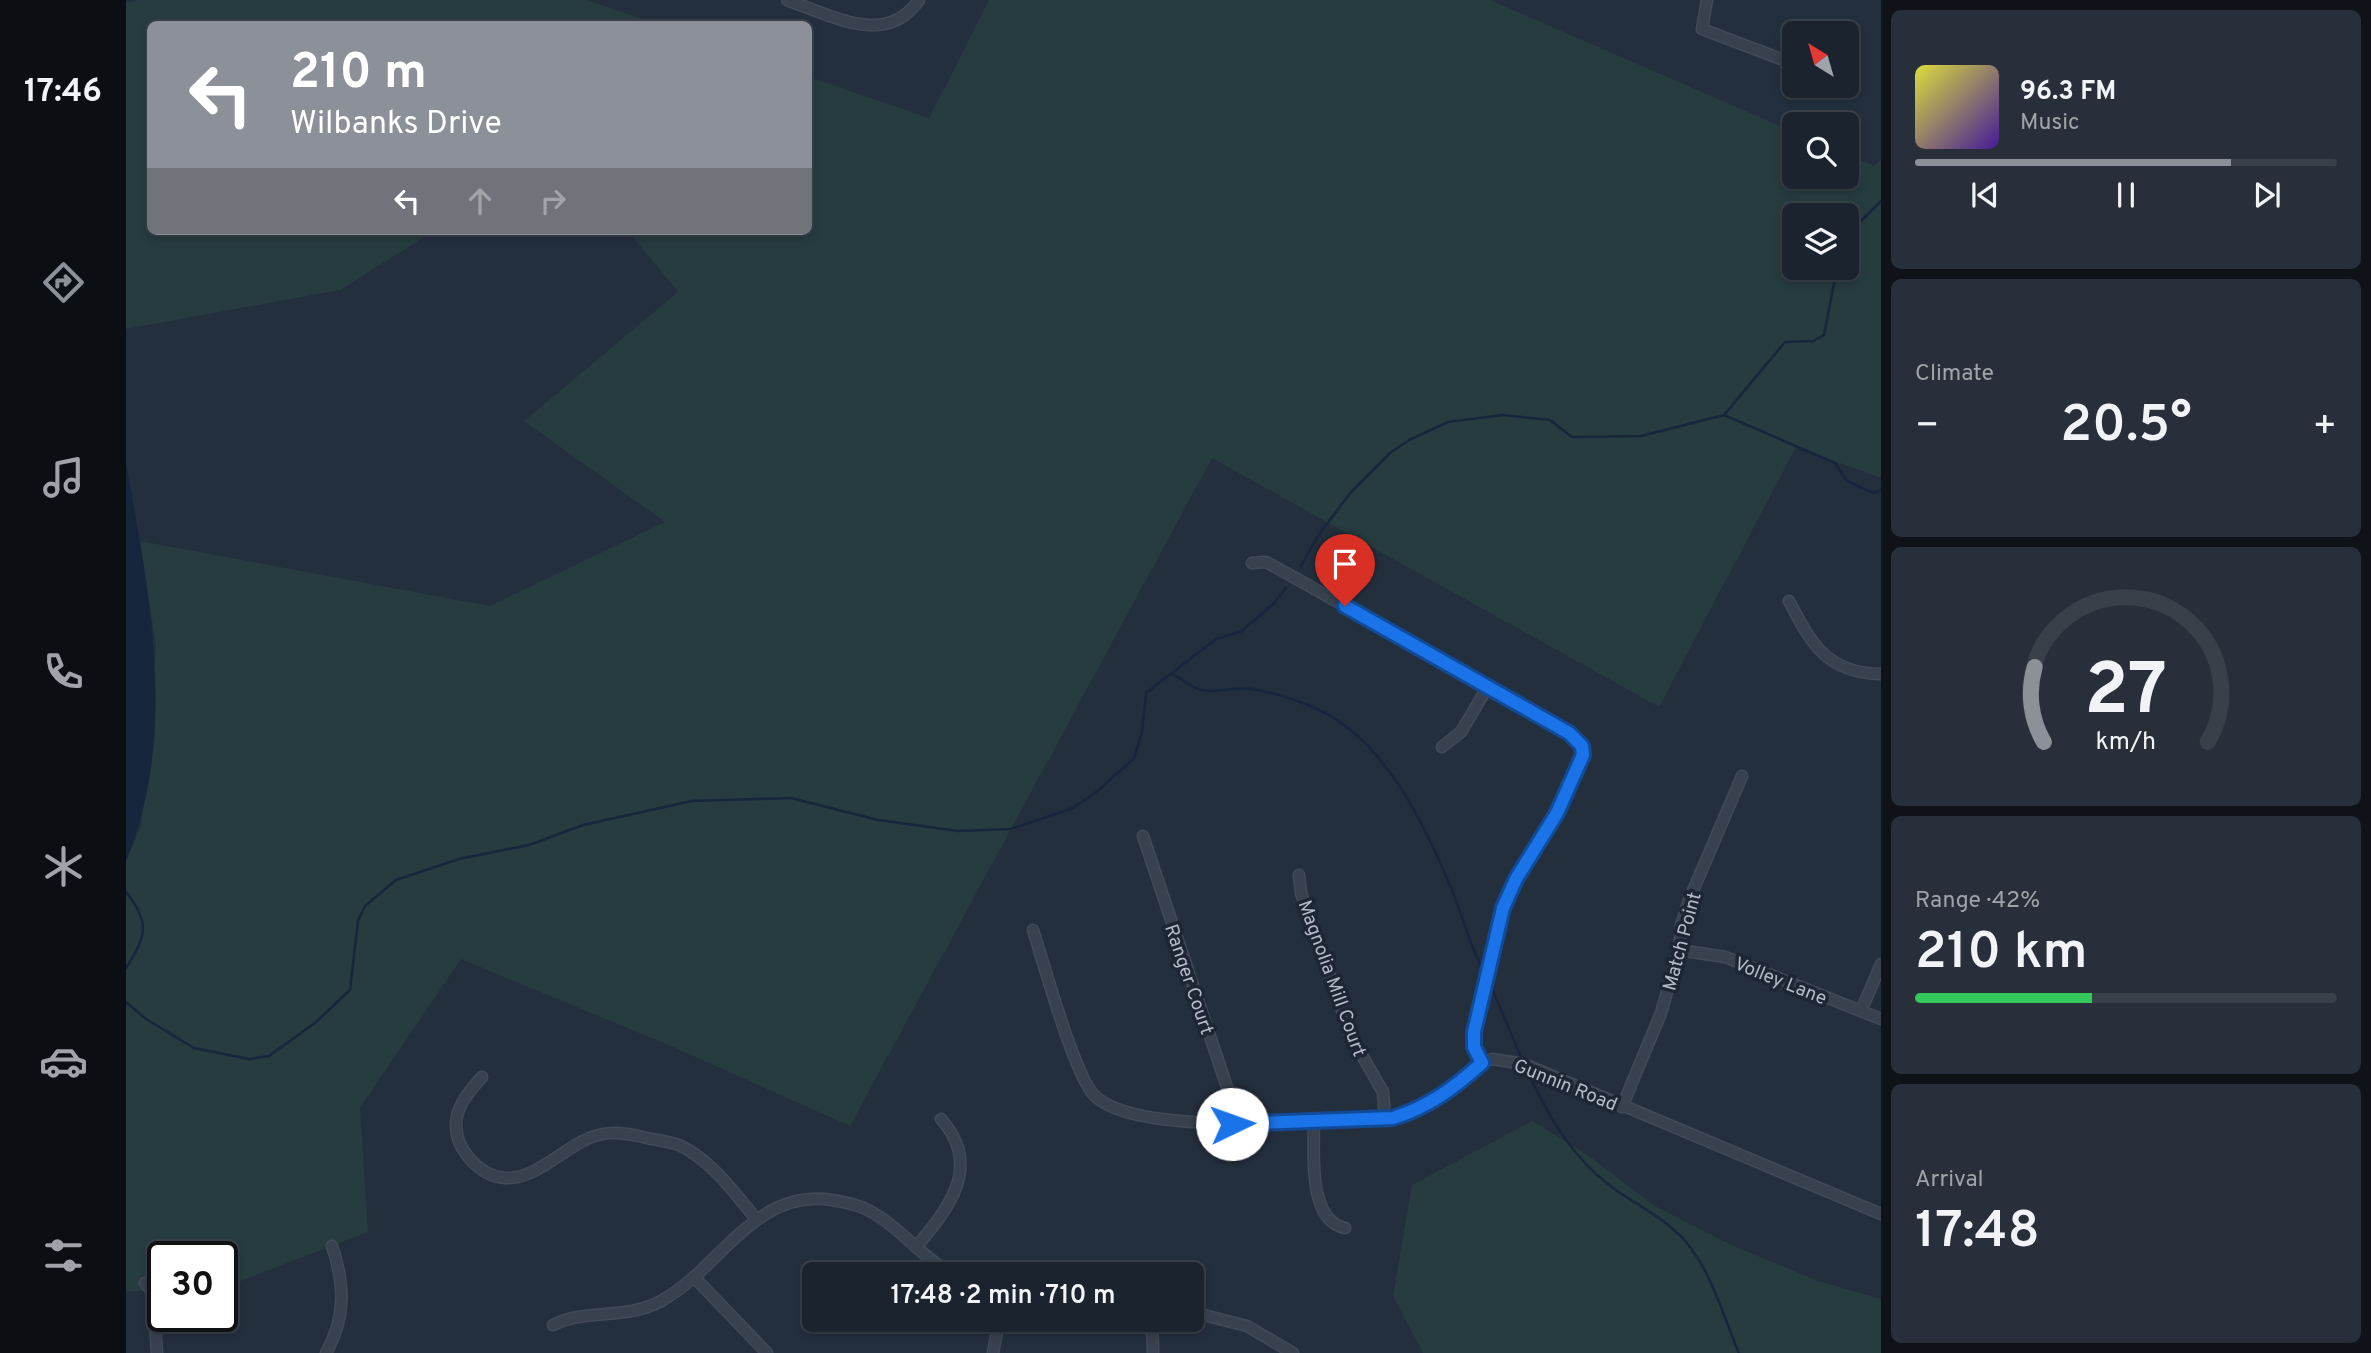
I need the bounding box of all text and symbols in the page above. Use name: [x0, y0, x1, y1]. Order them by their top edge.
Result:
north arrow: [1782, 21, 1858, 98]
map controls: [1782, 21, 1859, 280]
text: 210 m: [290, 44, 427, 106]
icon: left: [175, 49, 266, 140]
text: 17:46: [24, 73, 102, 113]
text: 96.3 FM: [2020, 76, 2116, 109]
text: Wilbanks Drive: [290, 105, 502, 145]
text: Music: [2020, 109, 2080, 138]
button: search: [1782, 112, 1859, 189]
icon: previous: [1966, 176, 2004, 214]
icon: pause: [2107, 176, 2145, 214]
icon: next: [2248, 176, 2286, 214]
icon: left: [388, 182, 426, 220]
icon: ahead: [461, 182, 499, 220]
icon: right: [534, 182, 572, 220]
button: layers: [1782, 203, 1859, 280]
icon: directions: [39, 258, 88, 307]
text: Climate: [1915, 360, 1994, 389]
text: 20.5°: [2060, 394, 2192, 460]
text: −: [1915, 403, 1940, 452]
text: +: [2312, 403, 2337, 452]
icon: music: [39, 453, 88, 502]
pin: [1315, 534, 1375, 606]
icon: arrive: [1326, 545, 1364, 583]
icon: phone: [39, 647, 88, 696]
text: 27: [2085, 649, 2167, 741]
text: km/h: [2096, 727, 2156, 759]
icon: climate: [39, 842, 88, 891]
text: Range · 42%: [1915, 887, 2040, 916]
street label: Match Point: [1658, 890, 1708, 993]
street label: Magnolia Mill Court: [1292, 897, 1371, 1060]
street label: Ranger Court: [1158, 921, 1218, 1038]
text: 210 km: [1915, 921, 2088, 987]
street label: Volley Lane: [1731, 952, 1830, 1011]
icon: car: [39, 1037, 88, 1086]
street label: Gunnin Road: [1510, 1054, 1621, 1117]
position arrow: [1195, 1087, 1269, 1161]
text: Arrival: [1915, 1166, 1984, 1195]
text: 17:48: [1915, 1200, 2040, 1266]
icon: filters: [39, 1231, 88, 1280]
speed limit sign: 30: [147, 1241, 238, 1332]
text: 17:48 · 2 min · 710 m: [891, 1280, 1115, 1313]

